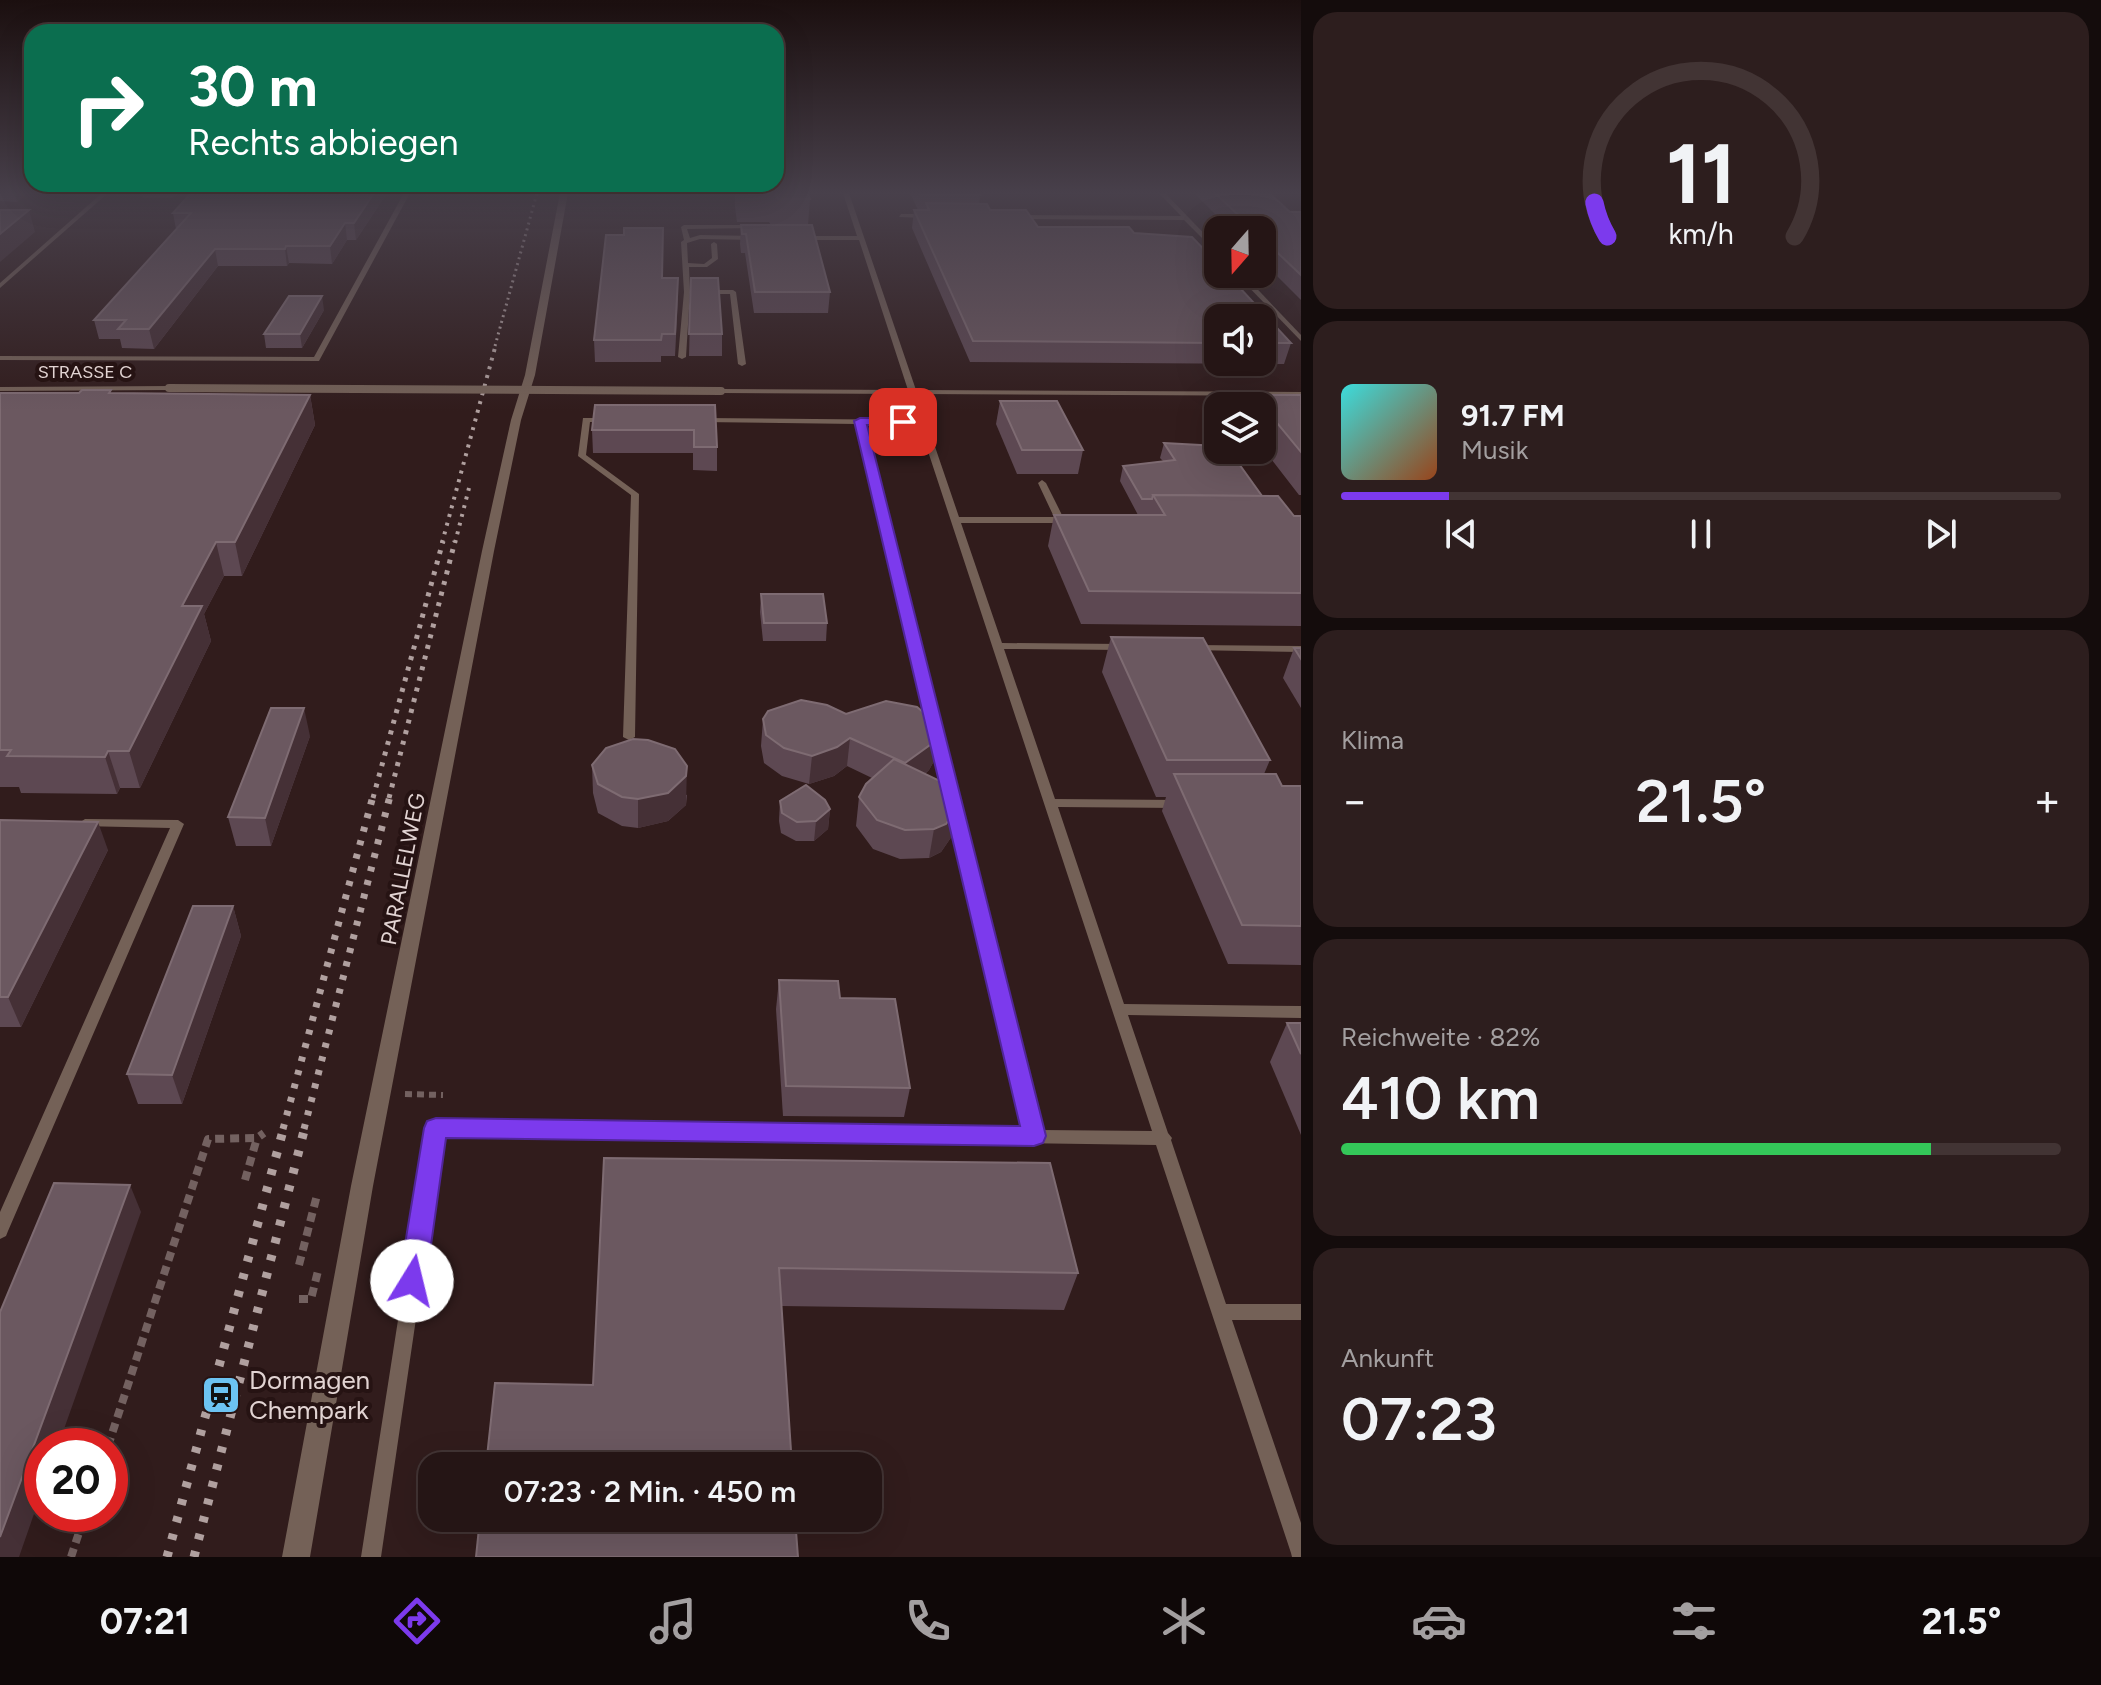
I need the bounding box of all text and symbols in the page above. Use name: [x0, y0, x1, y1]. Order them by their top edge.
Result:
text: 30 m: [188, 53, 318, 120]
icon: right: [56, 56, 160, 160]
text: Rechts abbiegen: [188, 121, 458, 164]
text: 11: [1666, 123, 1736, 223]
north arrow: [1204, 216, 1276, 288]
map controls: [1204, 216, 1276, 464]
text: km/h: [1668, 217, 1734, 251]
button: sound: [1204, 304, 1276, 376]
street label: STRASSE C: [38, 361, 132, 383]
pin: [869, 388, 937, 456]
button: layers: [1204, 392, 1276, 464]
text: 91.7 FM: [1461, 397, 1565, 434]
icon: arrive: [881, 400, 925, 444]
text: Musik: [1461, 434, 1528, 466]
icon: previous: [1439, 512, 1483, 556]
icon: pause: [1679, 512, 1723, 556]
icon: next: [1919, 512, 1963, 556]
text: Klima: [1341, 724, 1404, 756]
text: 21.5°: [1636, 765, 1766, 837]
text: −: [1341, 774, 1368, 827]
text: +: [2034, 774, 2061, 827]
street label: PARALLELWEG: [375, 791, 431, 947]
text: Reichweite · 82%: [1341, 1021, 1541, 1053]
text: 410 km: [1341, 1062, 1540, 1134]
position arrow: [370, 1239, 454, 1323]
text: Ankunft: [1341, 1342, 1434, 1374]
place label: Dormagen Chempark: [249, 1364, 370, 1426]
station icon: Dormagen Chempark: [200, 1374, 242, 1416]
text: 07:23: [1341, 1383, 1497, 1455]
speed limit sign: 20: [24, 1428, 128, 1532]
text: 07:23 · 2 Min. · 450 m: [504, 1473, 796, 1510]
icon: directions: [389, 1593, 445, 1649]
icon: music: [645, 1593, 701, 1649]
icon: phone: [900, 1593, 956, 1649]
icon: climate: [1156, 1593, 1212, 1649]
icon: car: [1411, 1593, 1467, 1649]
icon: filters: [1666, 1593, 1722, 1649]
text: 07:21: [100, 1600, 190, 1643]
text: 21.5°: [1922, 1600, 2001, 1643]

